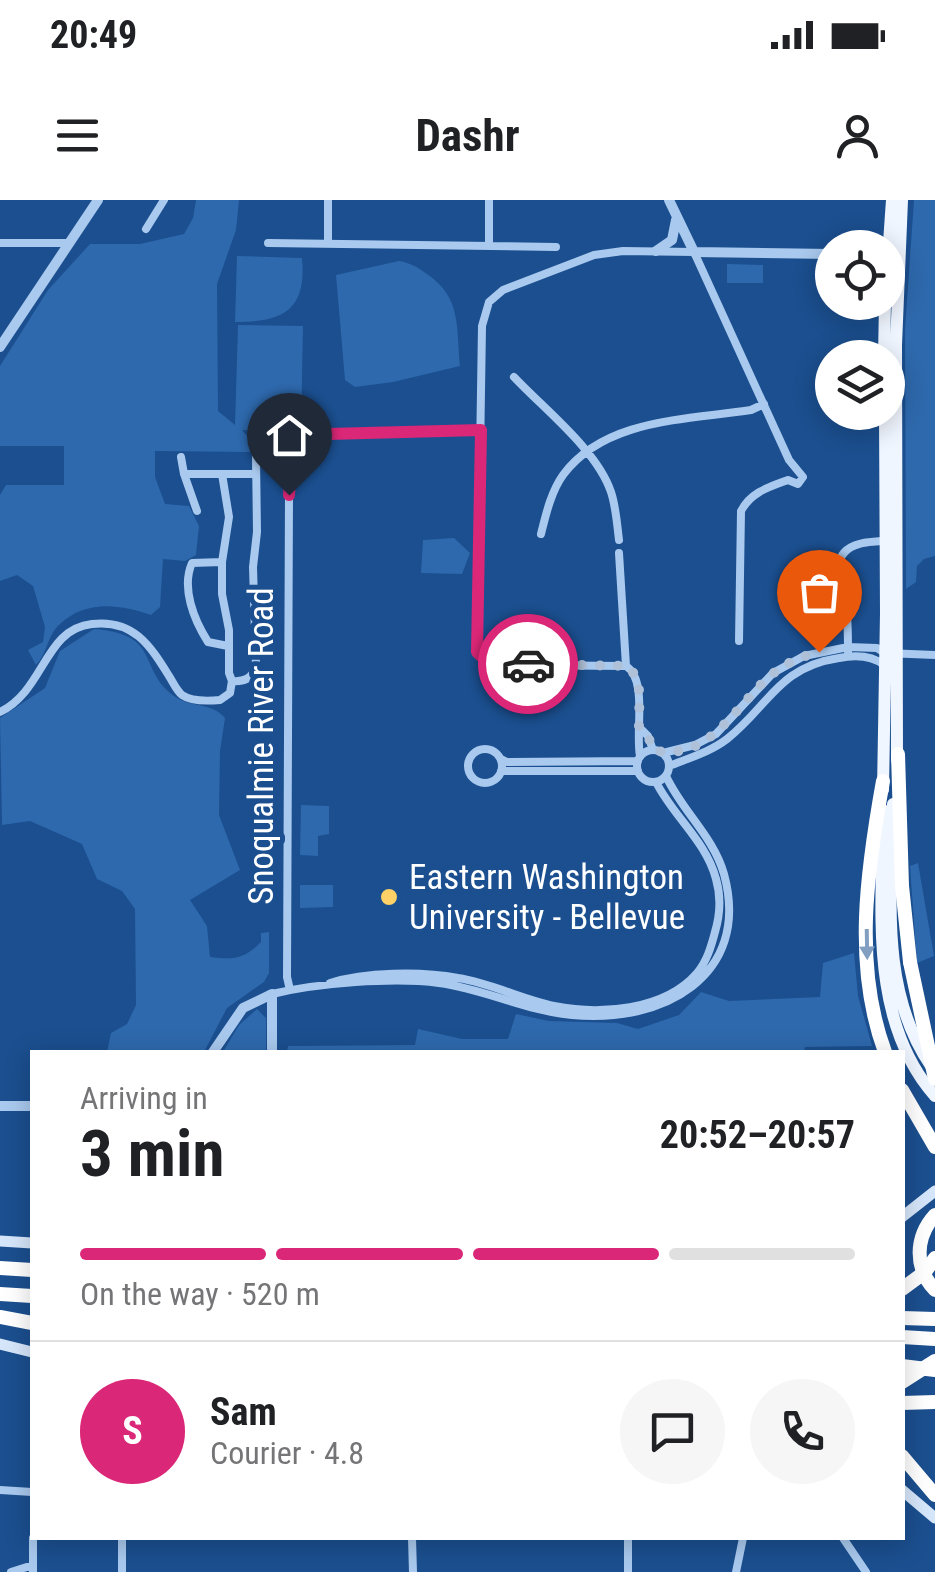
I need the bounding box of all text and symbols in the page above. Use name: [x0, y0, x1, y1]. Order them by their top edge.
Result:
text: 20:49: [50, 13, 137, 57]
icon: menu: [50, 108, 105, 163]
icon: person: [830, 108, 885, 163]
text: Dashr: [415, 109, 520, 162]
map controls: [815, 230, 905, 430]
button: locate: [815, 230, 905, 320]
button: layers: [815, 340, 905, 430]
pin: [247, 393, 332, 496]
icon: home: [262, 408, 317, 463]
pin: [777, 550, 862, 653]
icon: bag: [792, 565, 847, 620]
street label: Snoqualmie River Road: [241, 587, 282, 905]
courier: [478, 614, 578, 714]
icon: car: [501, 637, 556, 692]
place label: Eastern Washington University - Bellevue: [409, 857, 685, 938]
marker: Eastern Washington University - Bellevue: [378, 886, 400, 908]
one-way arrow: [859, 929, 875, 961]
text: Arriving in: [80, 1079, 208, 1117]
text: 20:52–20:57: [660, 1113, 855, 1157]
text: 3 min: [80, 1116, 224, 1192]
text: On the way · 520 m: [80, 1275, 320, 1313]
button: chat: [620, 1379, 725, 1484]
button: phone: [750, 1379, 855, 1484]
text: Sam: [210, 1390, 277, 1434]
text: S: [122, 1409, 143, 1453]
text: Courier · 4.8: [210, 1434, 364, 1472]

